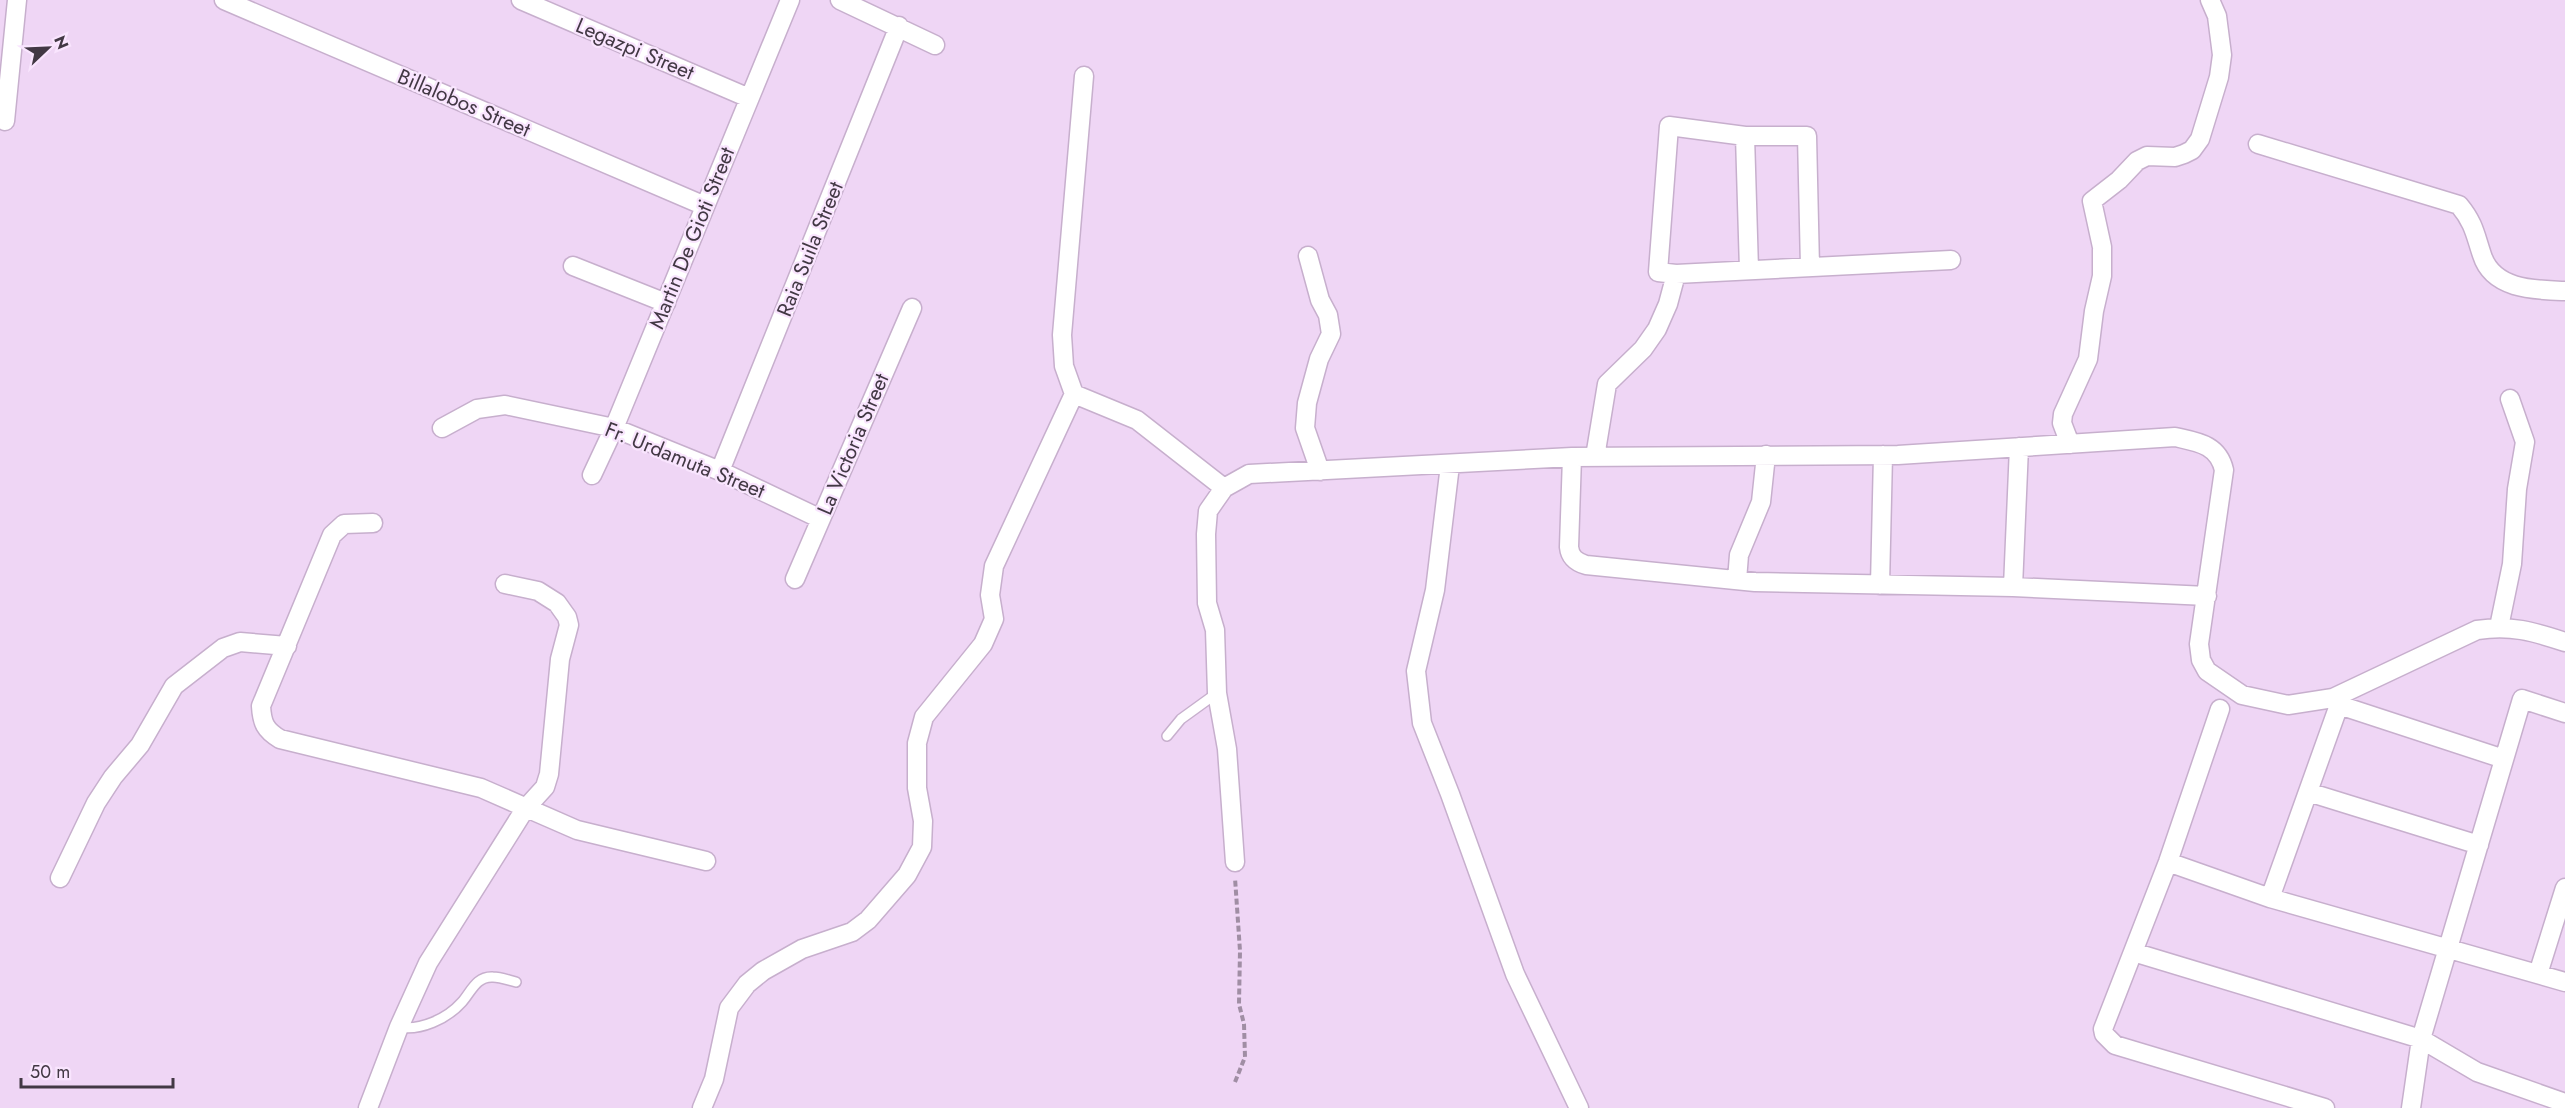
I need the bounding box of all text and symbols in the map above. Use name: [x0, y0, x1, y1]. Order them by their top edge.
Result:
street label: Legazpi Street: [571, 11, 699, 87]
north arrow: [18, 18, 78, 78]
text: N: [48, 32, 74, 53]
street label: Billalobos Street: [393, 62, 535, 144]
street label: Martin De Gioti Street: [642, 143, 742, 333]
street label: Raia Suila Street: [769, 177, 851, 321]
street label: La Victoria Street: [810, 369, 896, 519]
street label: Fr. Urdamuta Street: [601, 414, 769, 506]
scale bar: [21, 1051, 172, 1089]
text: 50 m: [30, 1059, 70, 1085]

